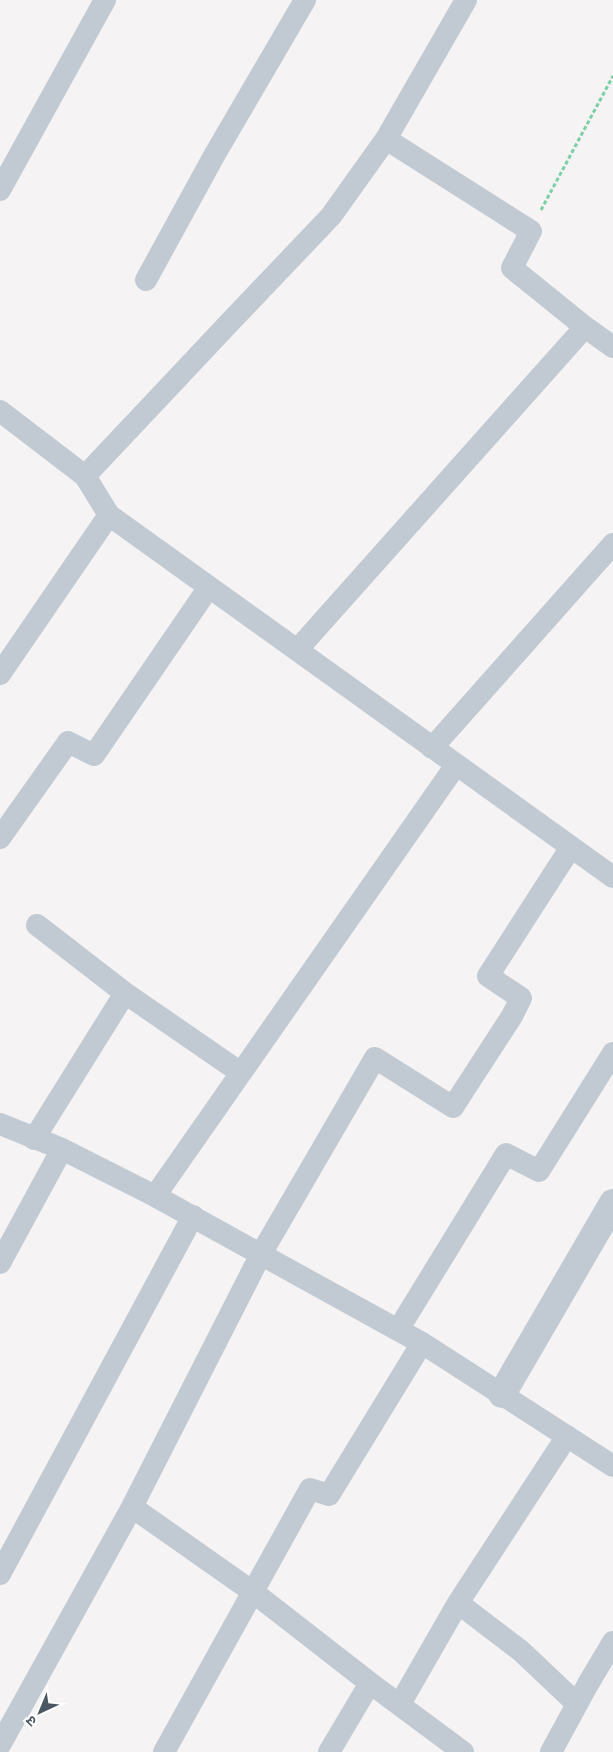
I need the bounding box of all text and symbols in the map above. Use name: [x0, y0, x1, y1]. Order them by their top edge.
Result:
north arrow: [15, 1687, 65, 1737]
text: उ: [21, 1711, 40, 1731]

